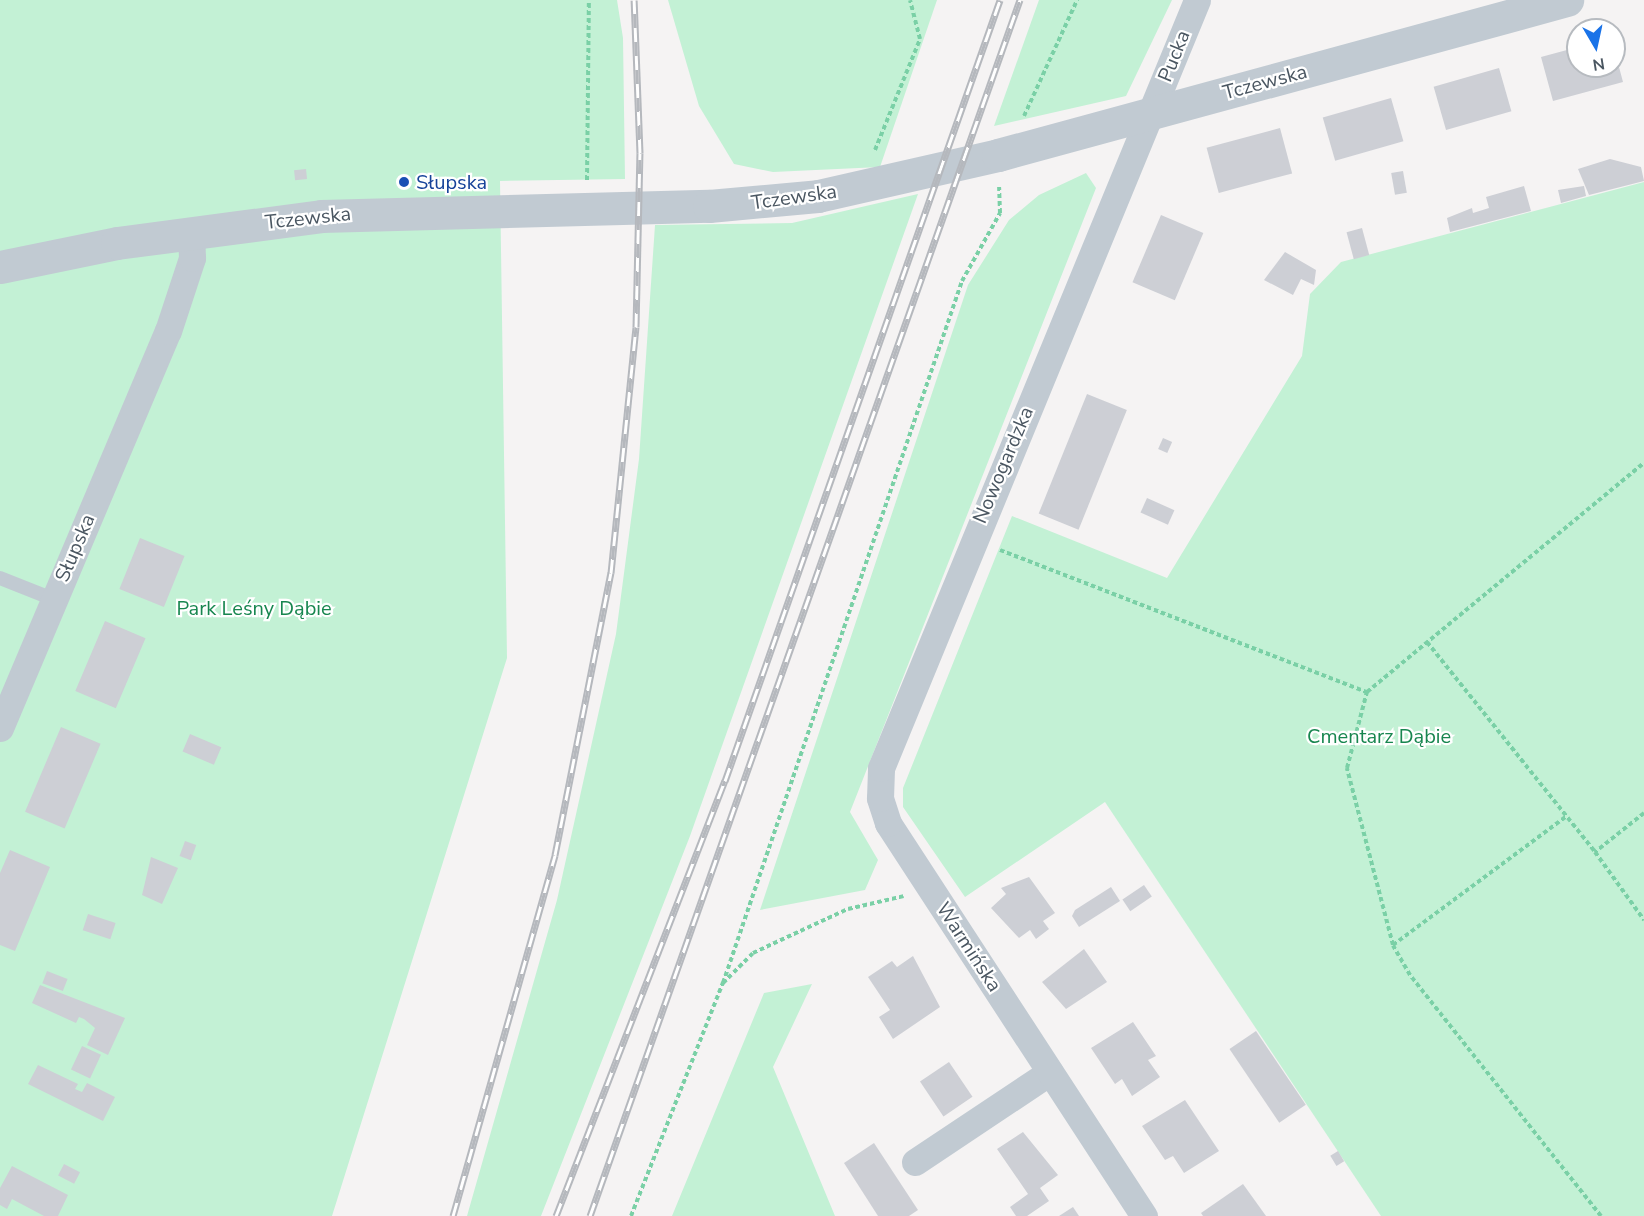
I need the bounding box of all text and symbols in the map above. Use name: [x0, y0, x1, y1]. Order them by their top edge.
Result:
north arrow: [1566, 18, 1626, 78]
street label: Pucka: [1153, 27, 1195, 85]
text: N: [1591, 52, 1606, 76]
street label: Tczewska: [1220, 59, 1310, 105]
place label: Słupska: [416, 170, 487, 194]
marker: Słupska: [397, 175, 411, 189]
street label: Tczewska: [750, 179, 838, 215]
street label: Tczewska: [264, 202, 352, 234]
street label: Nowogardzka: [968, 403, 1038, 527]
street label: Słupska: [50, 511, 100, 585]
park label: Park Leśny Dąbie: [176, 596, 332, 620]
park label: Cmentarz Dąbie: [1307, 724, 1451, 748]
street label: Warmińska: [931, 898, 1007, 996]

